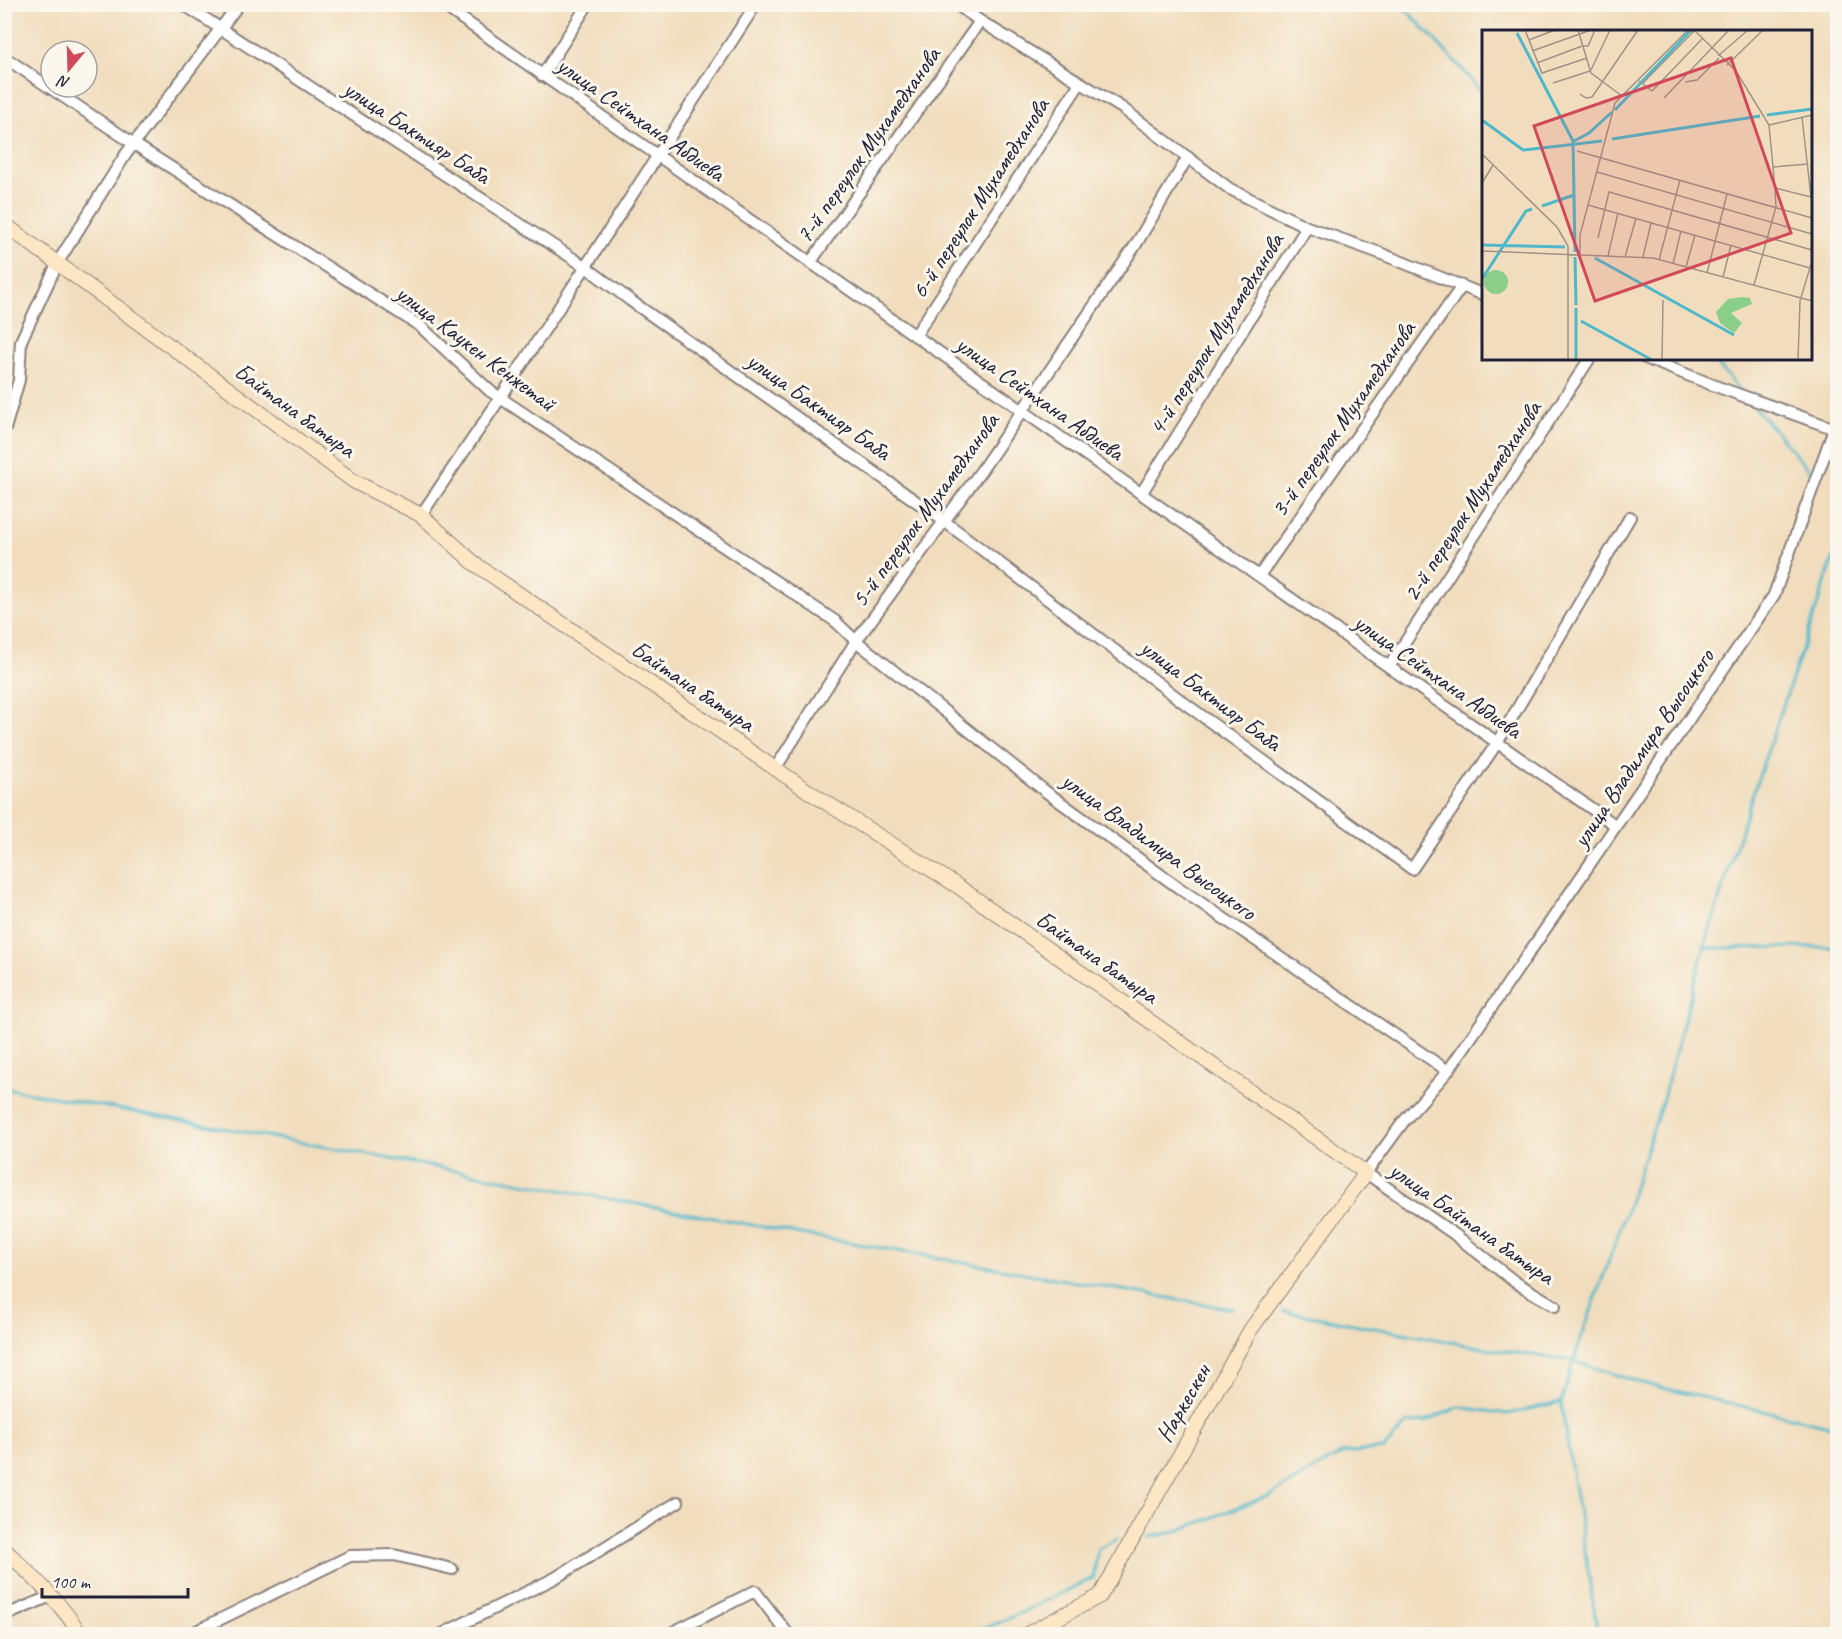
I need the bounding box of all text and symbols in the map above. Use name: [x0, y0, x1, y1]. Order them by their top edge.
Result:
inset map: [1482, 30, 1812, 360]
north arrow: [39, 39, 99, 99]
street label: 7-й переулок Мухамедханова: [789, 40, 948, 249]
street label: улица Сейтхана Абдиева: [550, 49, 732, 189]
text: N: [54, 70, 72, 93]
street label: улица Бактияр Баба: [336, 72, 497, 191]
street label: 6-й переулок Мухамедханова: [904, 91, 1057, 304]
street label: 4-й переулок Мухамедханова: [1142, 226, 1291, 441]
street label: улица Каукен Кенжетай: [388, 277, 564, 419]
street label: 3-й переулок Мухамедханова: [1264, 314, 1423, 523]
street label: улица Сейтхана Абдиева: [949, 328, 1131, 468]
street label: улица Бактияр Баба: [740, 344, 898, 467]
street label: Байтана батыра: [229, 356, 363, 465]
street label: 2-й переулок Мухамедханова: [1396, 394, 1549, 607]
street label: 5-й переулок Мухамедханова: [844, 406, 1006, 613]
street label: улица Сейтхана Абдиева: [1347, 606, 1529, 746]
street label: улица Бактияр Баба: [1133, 631, 1288, 759]
street label: Байтана батыра: [626, 634, 762, 739]
street label: улица Владимира Высоцкого: [1564, 642, 1721, 855]
street label: улица Владимира Высоцкого: [1054, 764, 1263, 927]
street label: Байтана батыра: [1030, 904, 1165, 1011]
street label: улица Байтана батыра: [1382, 1154, 1561, 1292]
street label: Наркескен: [1149, 1358, 1218, 1447]
scale bar: [42, 1561, 188, 1599]
text: 100 m: [51, 1571, 92, 1593]

